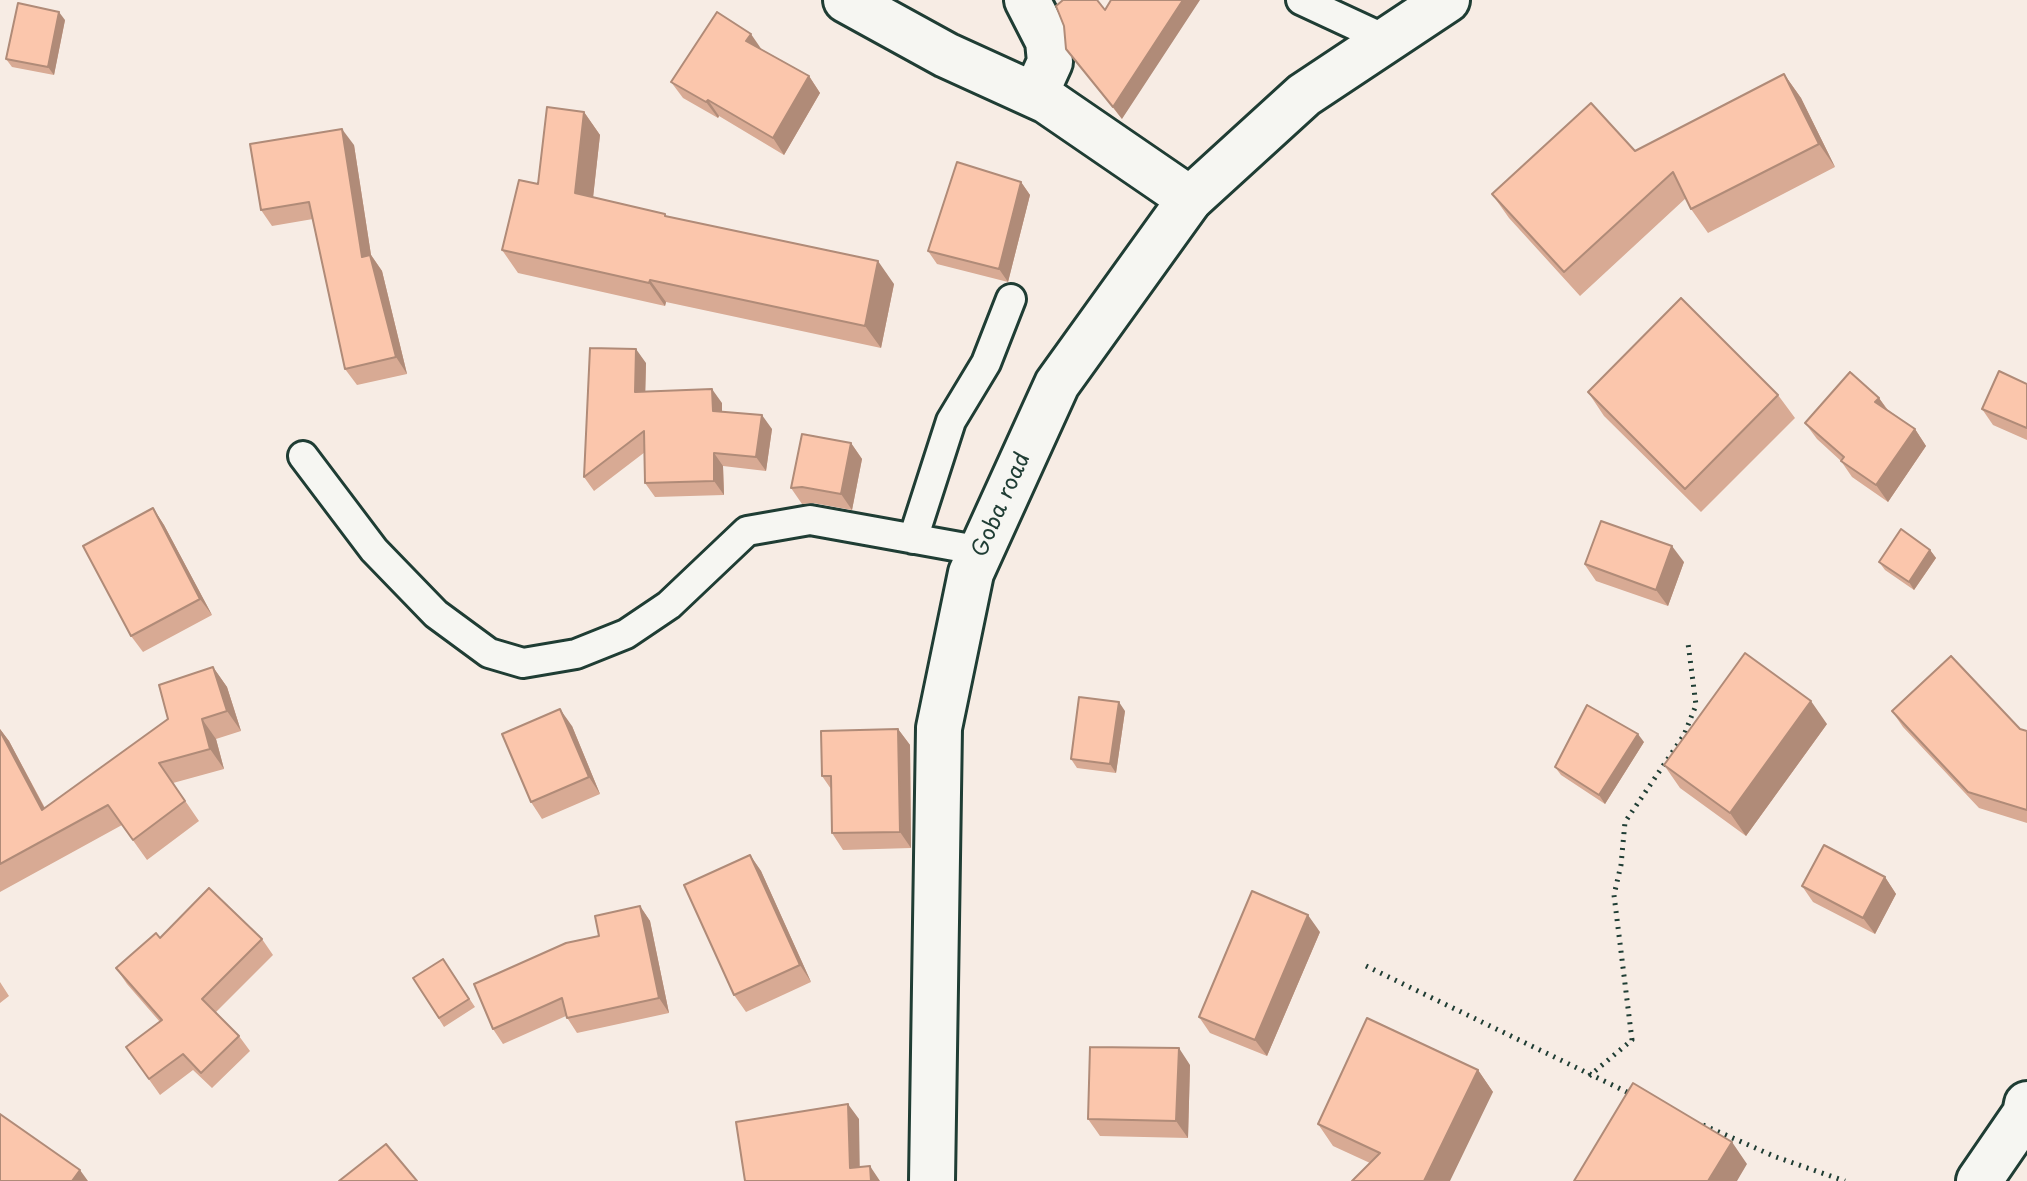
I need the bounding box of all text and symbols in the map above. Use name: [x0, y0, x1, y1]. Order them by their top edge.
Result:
street label: Goba road: [967, 449, 1037, 561]

